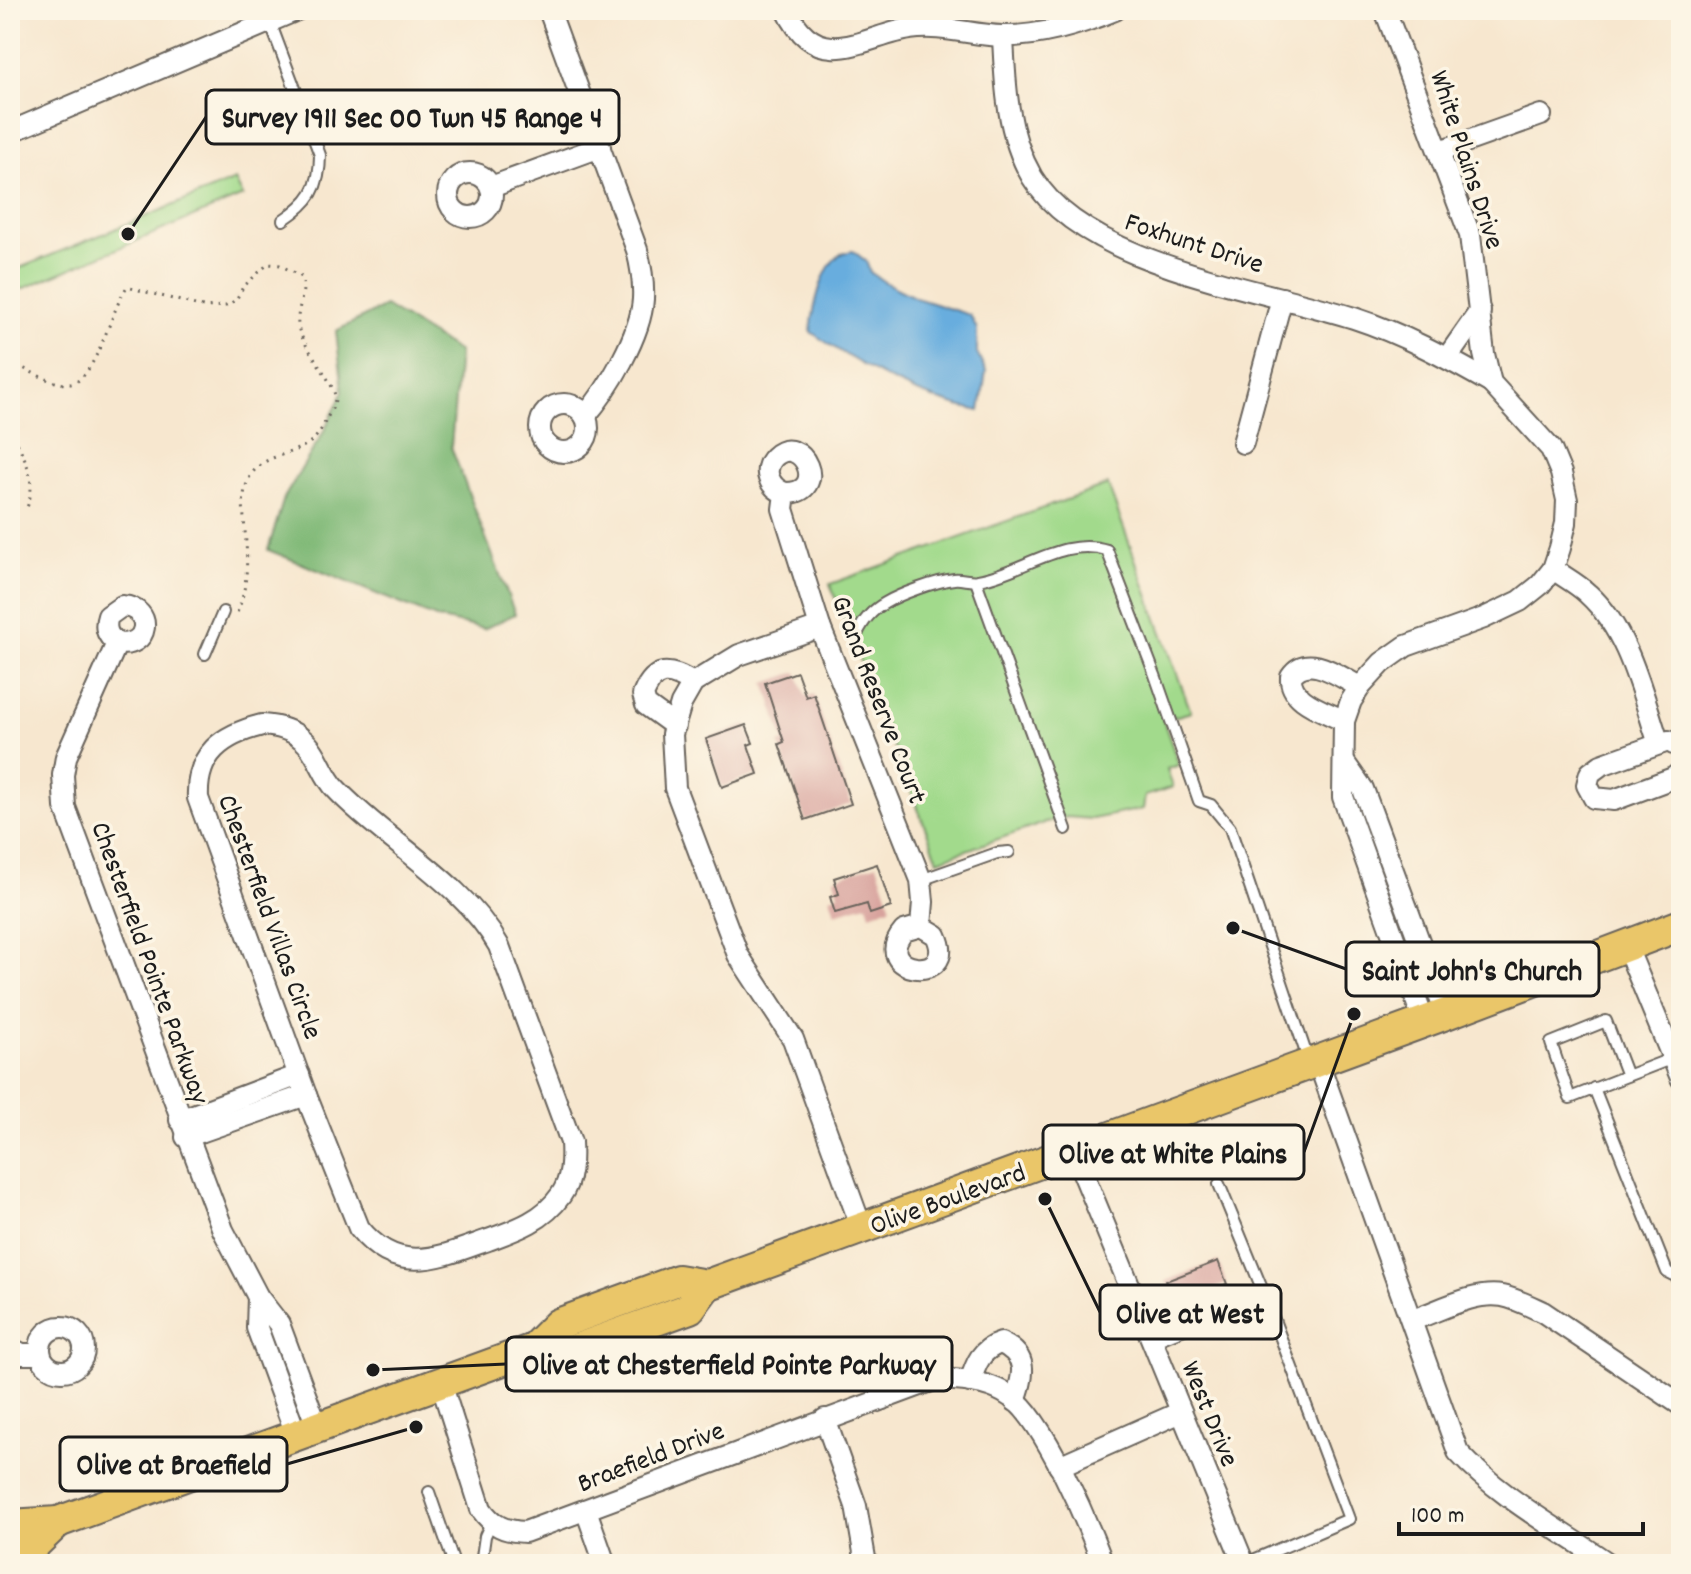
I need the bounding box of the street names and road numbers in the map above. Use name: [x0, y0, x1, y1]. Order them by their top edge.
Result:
street label: White Plains Drive: [1417, 66, 1512, 255]
street label: Foxhunt Drive: [1119, 205, 1268, 287]
street label: Grand Reserve Court: [818, 591, 934, 811]
street label: Chesterfield Villas Circle: [204, 790, 330, 1046]
street label: Chesterfield Pointe Parkway: [78, 817, 217, 1111]
street label: Olive Boulevard: [865, 1155, 1032, 1248]
street label: West Drive: [1168, 1356, 1247, 1474]
street label: Braefield Drive: [572, 1413, 731, 1506]

